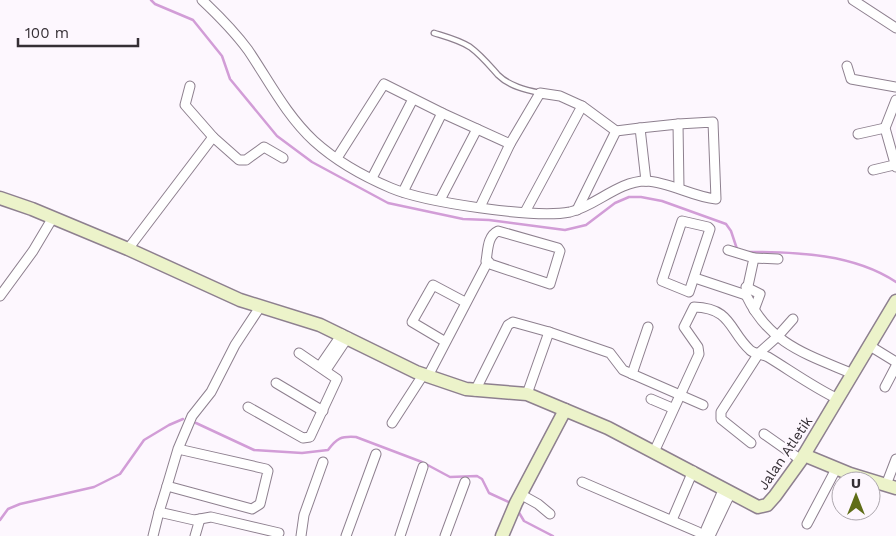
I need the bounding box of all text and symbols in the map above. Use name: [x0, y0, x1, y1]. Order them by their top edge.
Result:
scale bar: [18, 15, 138, 47]
text: 100 m: [25, 24, 69, 42]
street label: Jalan Atletik: [755, 413, 815, 493]
north arrow: [831, 471, 881, 521]
text: U: [851, 475, 861, 491]

